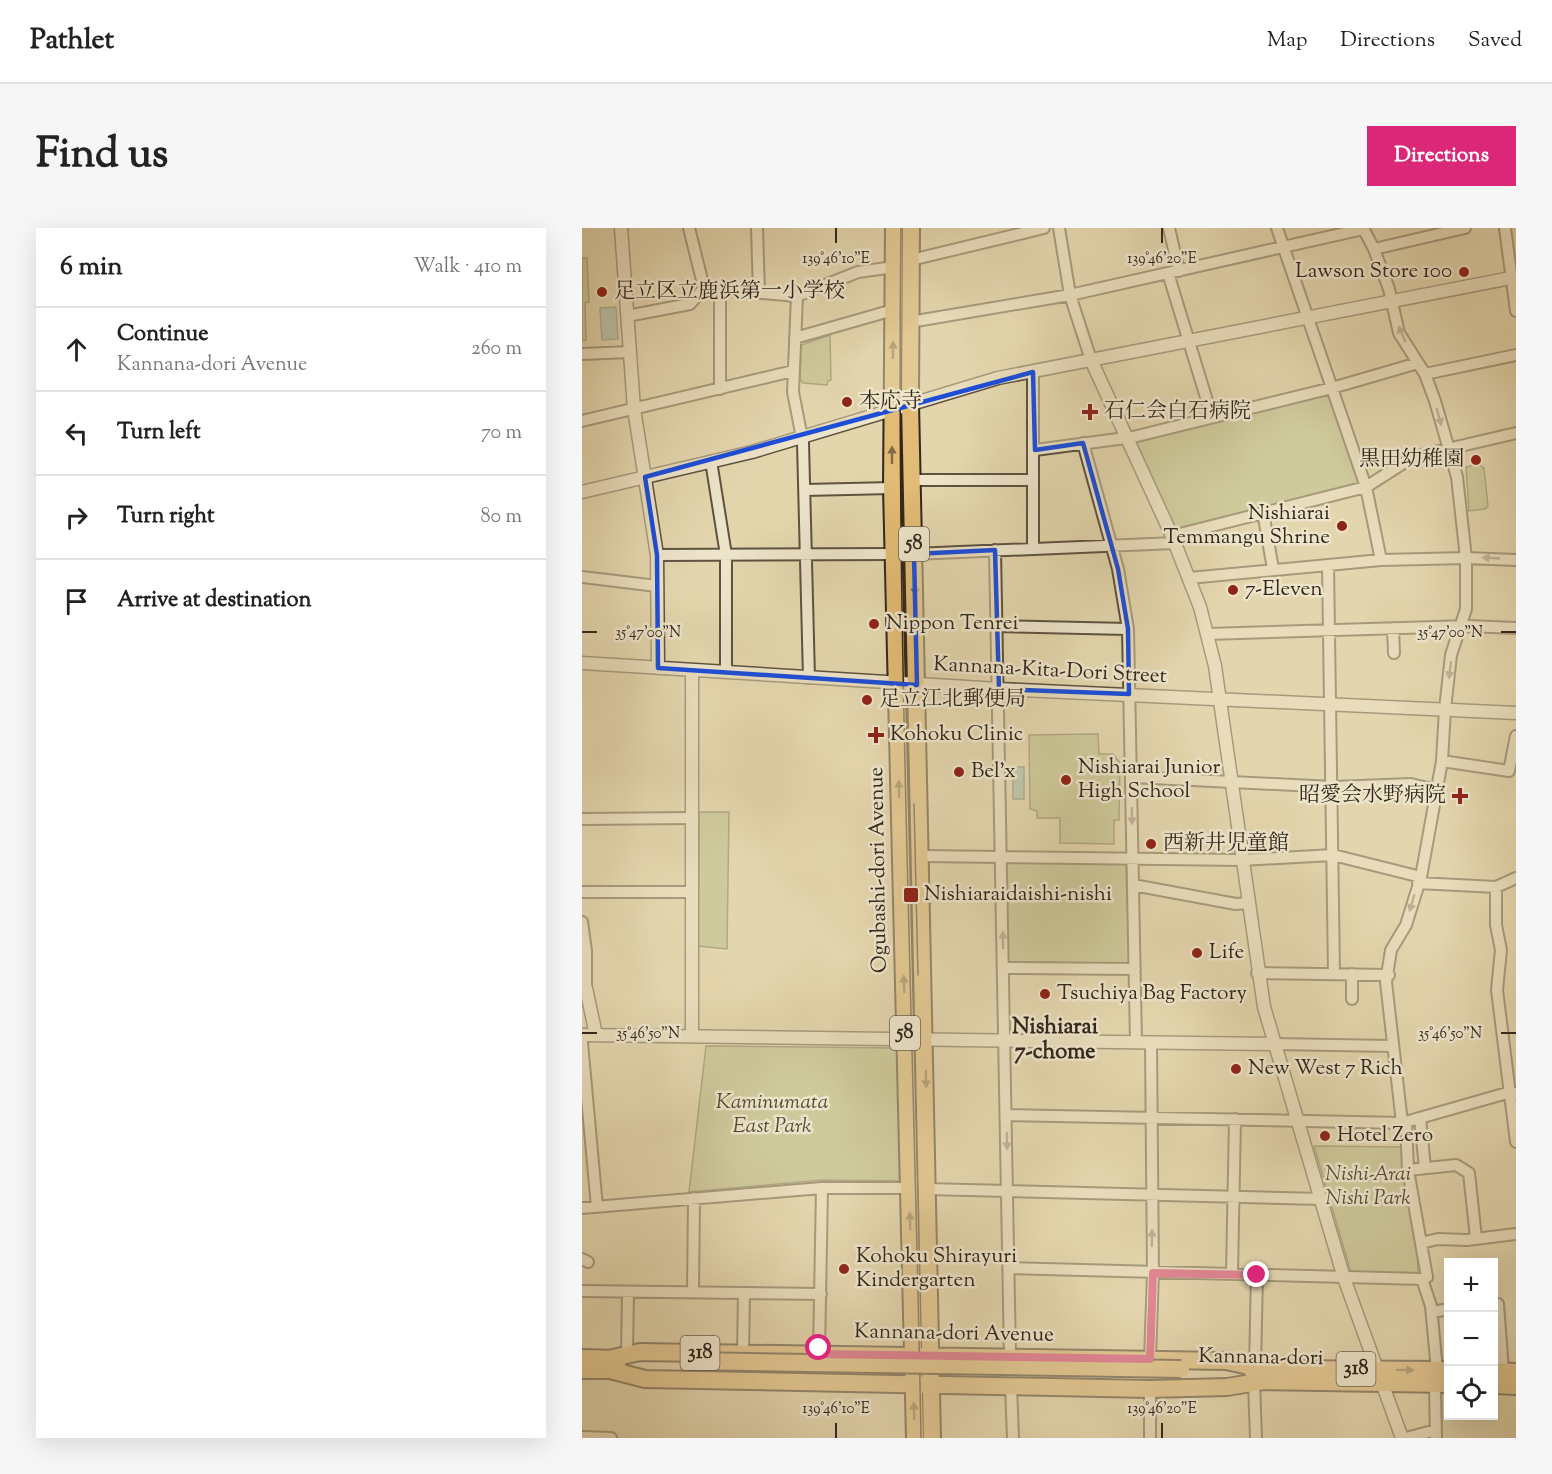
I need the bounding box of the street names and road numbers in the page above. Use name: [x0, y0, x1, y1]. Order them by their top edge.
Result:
road number: 58: [899, 527, 929, 561]
street label: Kannana-Kita-Dori Street: [932, 650, 1168, 692]
street label: Ogubashi-dori Avenue: [862, 767, 896, 973]
road number: 58: [890, 1016, 920, 1050]
street label: Kannana-dori Avenue: [854, 1317, 1054, 1351]
road number: 318: [680, 1336, 720, 1370]
street label: Kannana-dori: [1198, 1342, 1324, 1374]
road number: 318: [1336, 1352, 1376, 1386]

